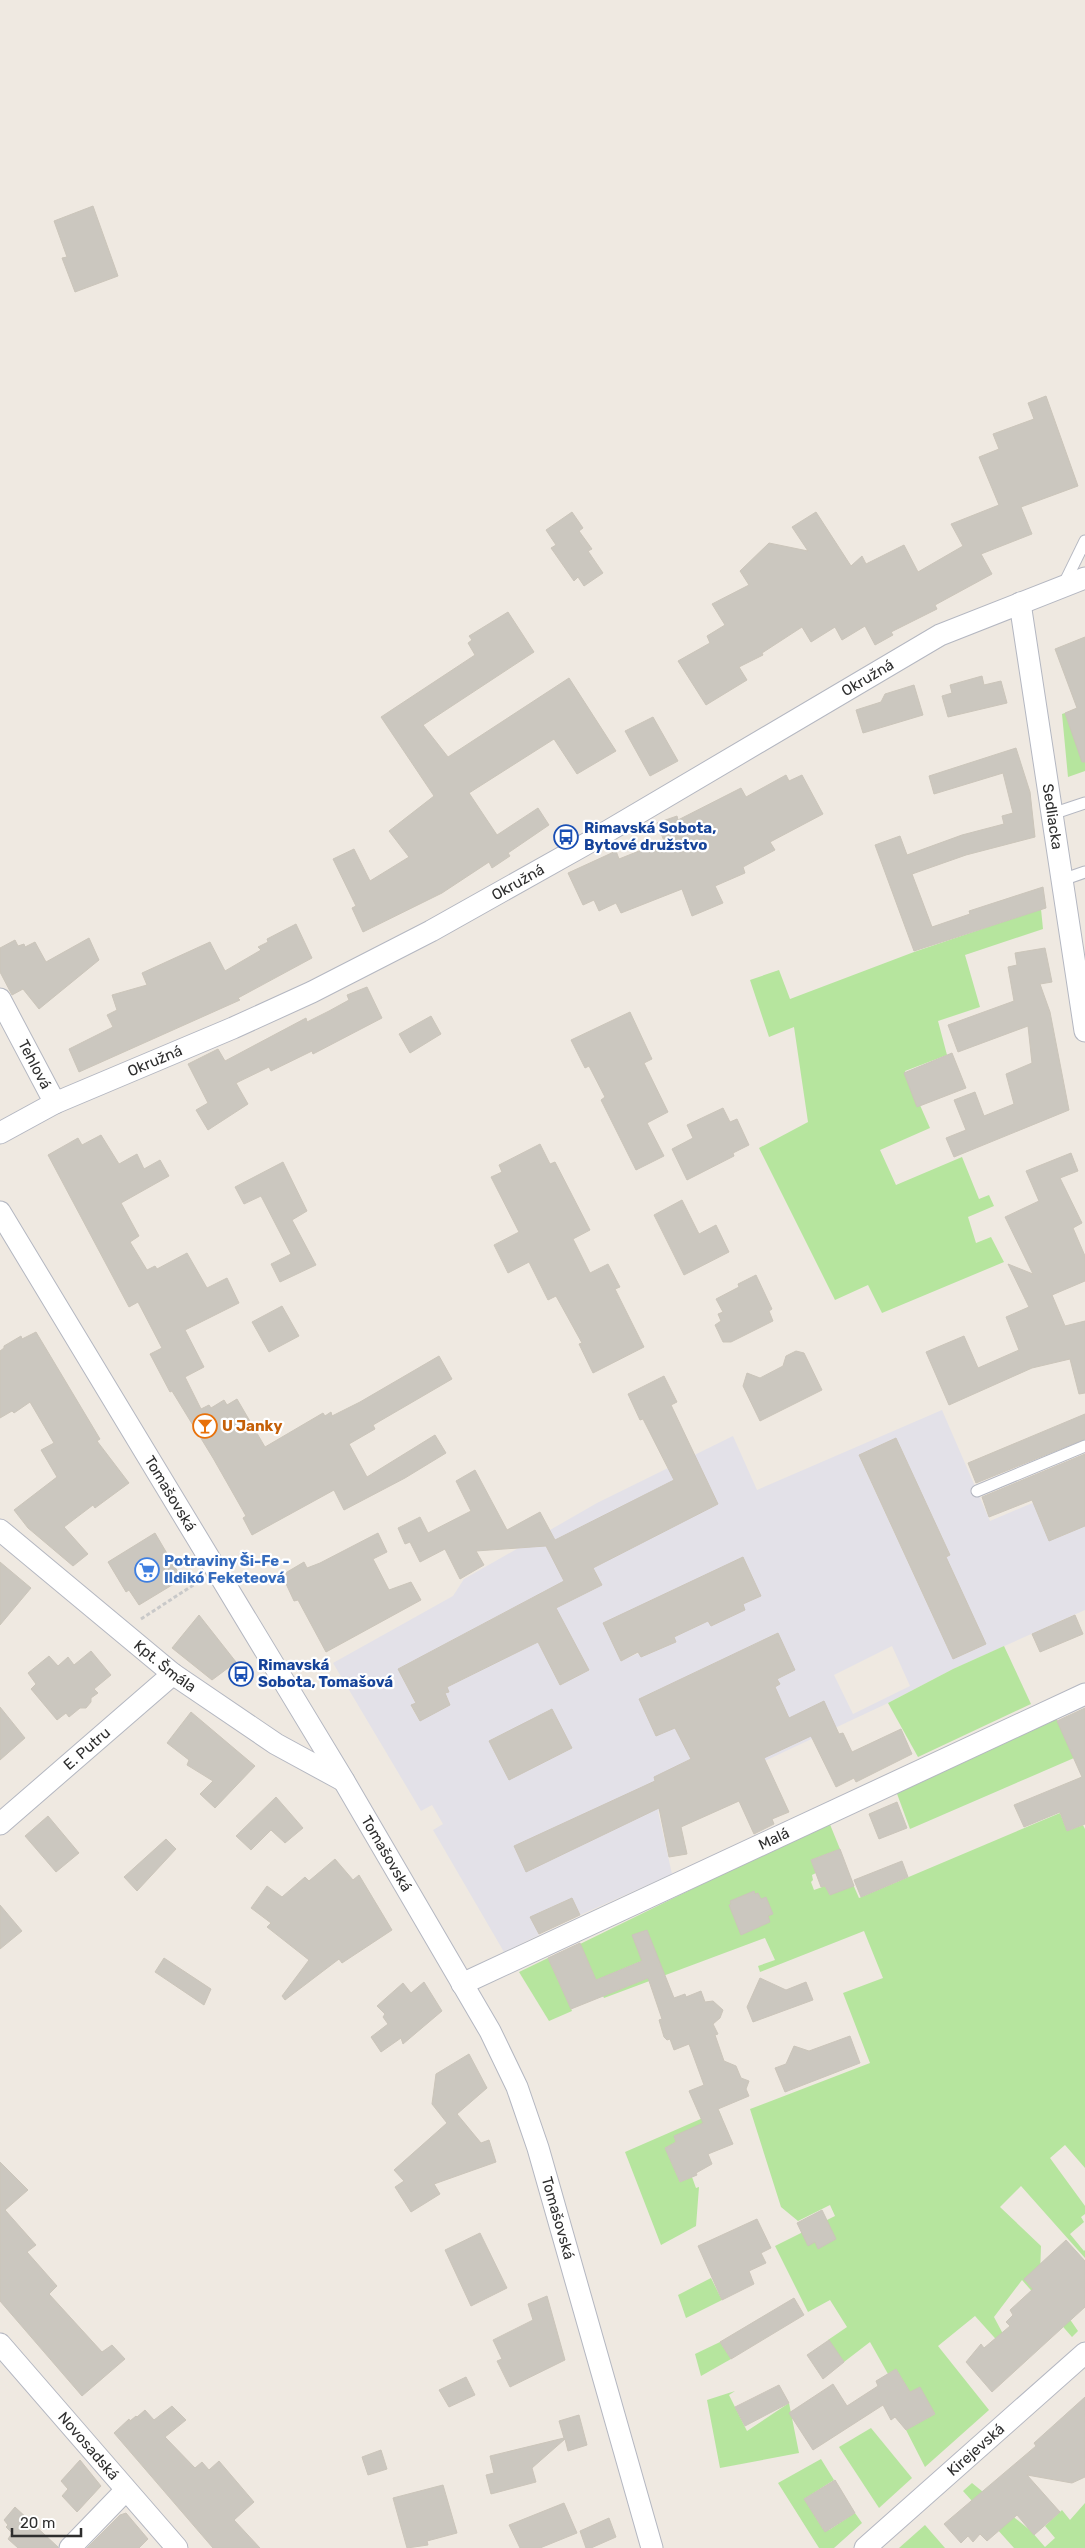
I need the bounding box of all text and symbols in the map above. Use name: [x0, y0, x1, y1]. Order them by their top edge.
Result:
street label: Okružná: [838, 655, 897, 700]
street label: Sedliacka: [1039, 782, 1066, 851]
place label: Rimavská Sobota, Bytové družstvo: [584, 819, 716, 854]
bus stop icon: Rimavská Sobota, Bytové družstvo: [553, 824, 579, 850]
street label: Okružná: [488, 860, 547, 904]
street label: Tehlová: [14, 1037, 55, 1092]
street label: Okružná: [125, 1041, 185, 1080]
bar icon: U Janky: [192, 1413, 218, 1439]
place label: U Janky: [222, 1417, 282, 1435]
street label: Tomašovská: [140, 1452, 200, 1535]
place label: Potraviny Ši-Fe - Ildikó Feketeová: [164, 1552, 290, 1587]
supermarket icon: Potraviny Ši-Fe - Ildikó Feketeová: [134, 1557, 160, 1583]
street label: Kpt. Šmála: [130, 1636, 200, 1696]
place label: Rimavská Sobota, Tomašová: [258, 1656, 393, 1691]
bus stop icon: Rimavská Sobota, Tomašová: [228, 1661, 254, 1687]
street label: E. Putru: [60, 1724, 114, 1774]
street label: Tomašovská: [357, 1812, 416, 1895]
street label: Malá: [756, 1824, 792, 1854]
street label: Tomašovská: [538, 2175, 578, 2262]
street label: Novosadská: [54, 2408, 123, 2484]
street label: Kirejevská: [944, 2420, 1008, 2480]
scale bar: [12, 2506, 81, 2538]
text: 20 m: [20, 2514, 55, 2532]

